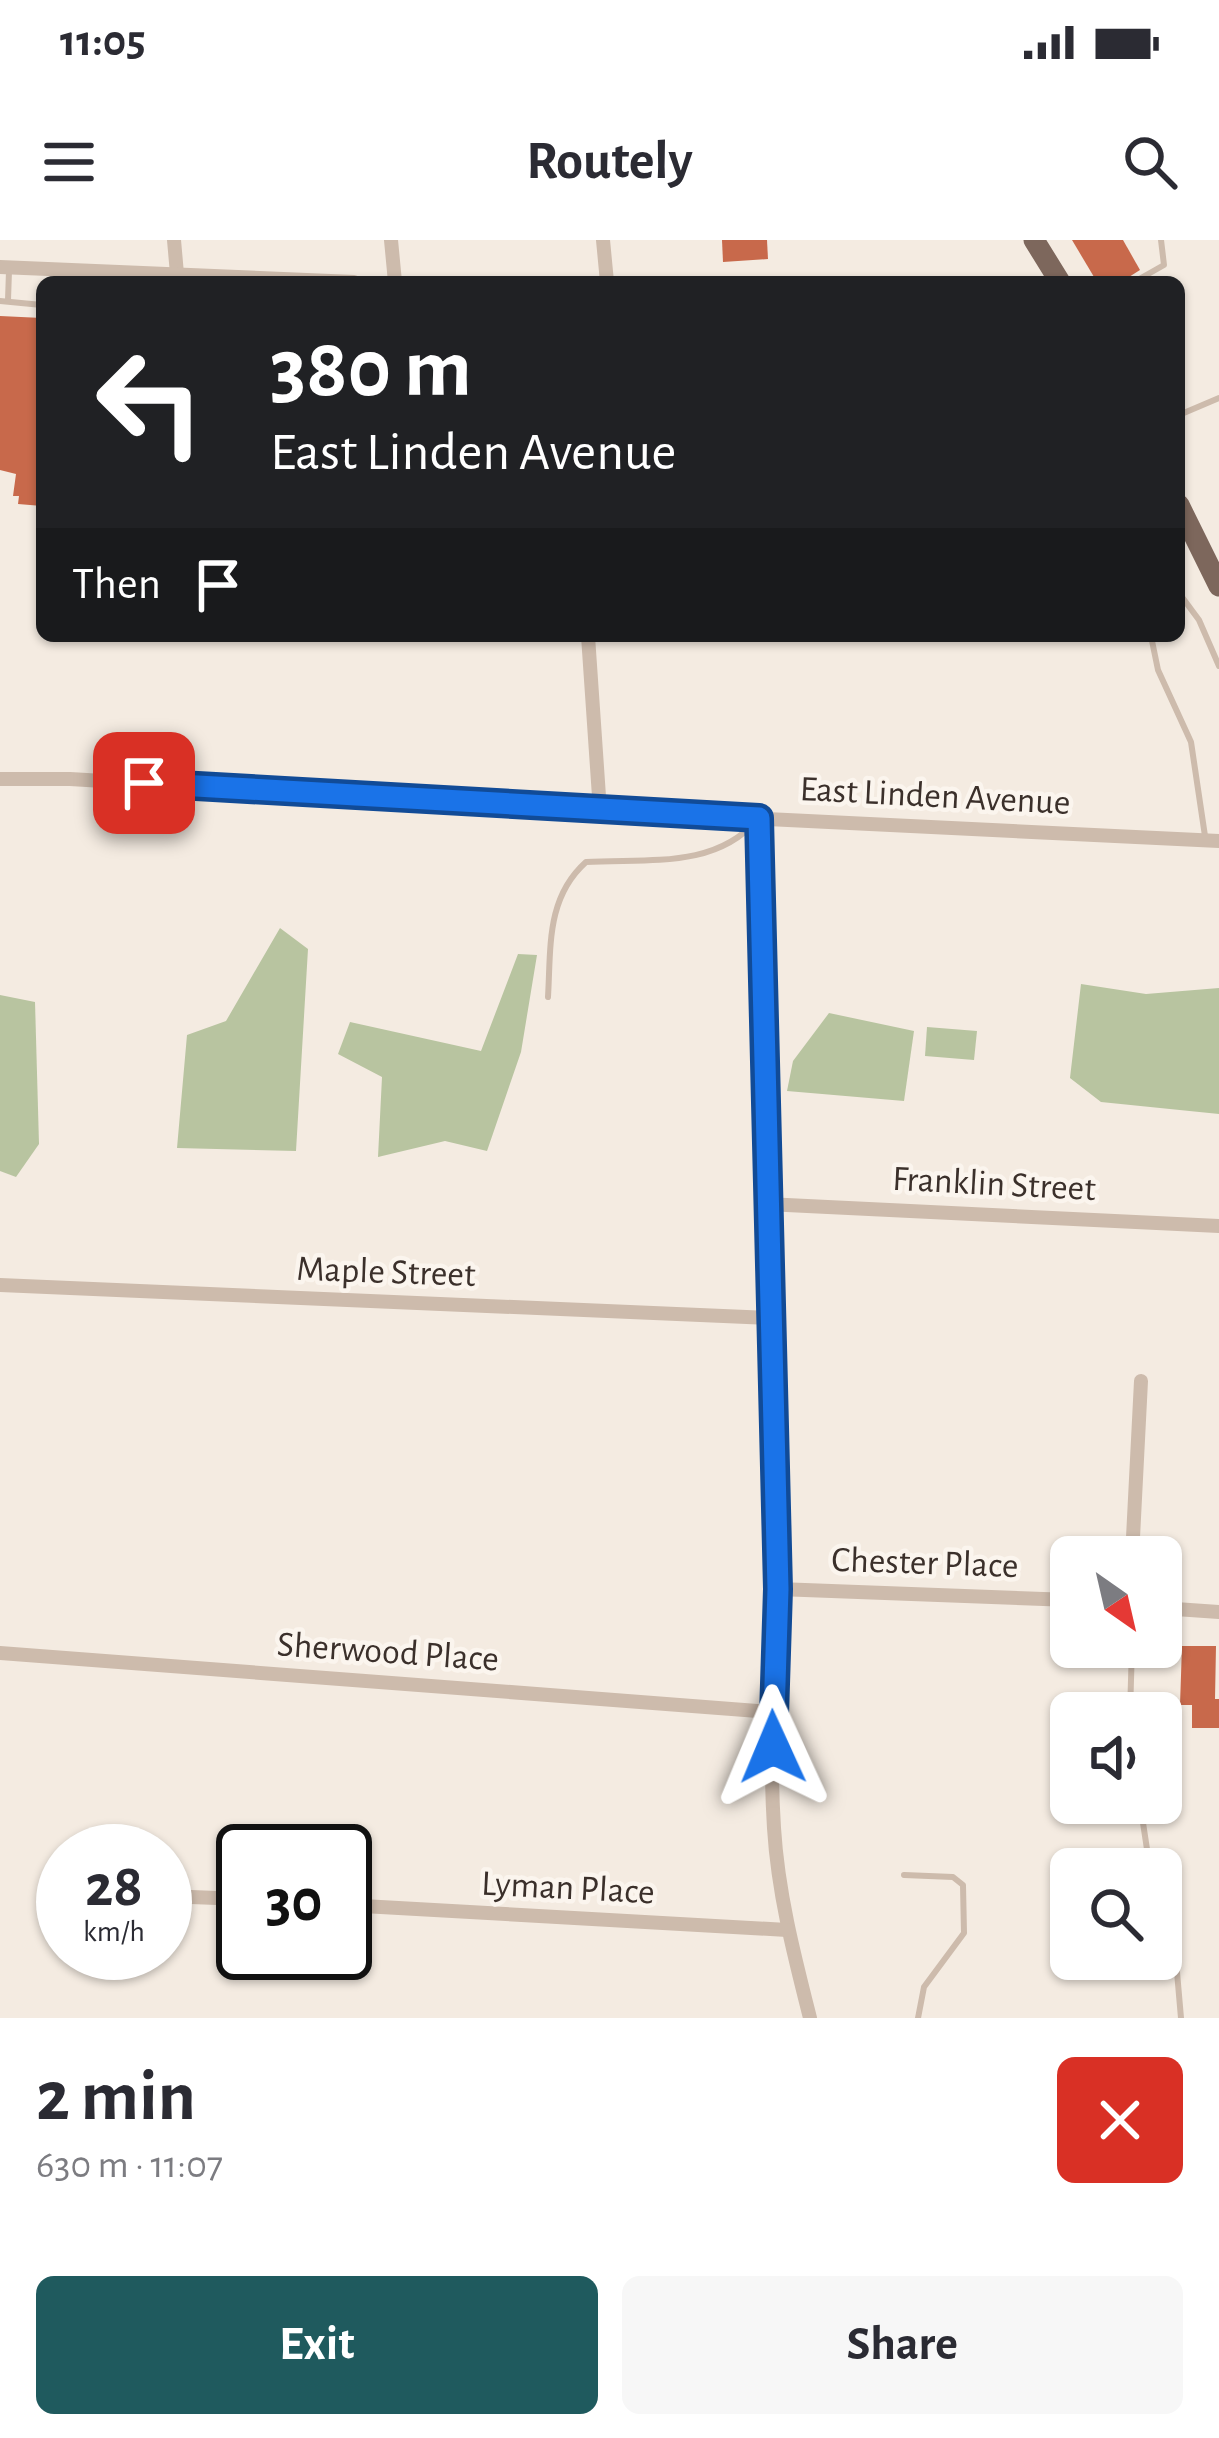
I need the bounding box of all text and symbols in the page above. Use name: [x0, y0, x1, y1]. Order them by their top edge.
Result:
text: 11:05: [60, 19, 146, 64]
icon: menu: [36, 129, 102, 195]
icon: search: [1117, 129, 1183, 195]
text: Routely: [526, 135, 693, 189]
icon: left: [72, 324, 228, 480]
text: 380 m: [270, 328, 472, 412]
text: East Linden Avenue: [270, 426, 676, 480]
icon: arrive: [185, 552, 251, 618]
text: Then: [72, 562, 161, 607]
pin: [93, 732, 195, 834]
icon: arrive: [111, 750, 177, 816]
street label: East Linden Avenue: [799, 771, 1071, 821]
street label: Franklin Street: [891, 1161, 1097, 1207]
street label: Maple Street: [296, 1251, 477, 1293]
north arrow: [1050, 1536, 1182, 1668]
map controls: [1050, 1536, 1182, 1980]
street label: Chester Place: [831, 1542, 1019, 1584]
street label: Sherwood Place: [276, 1626, 500, 1678]
position arrow: [710, 1684, 836, 1810]
button: sound: [1050, 1692, 1182, 1824]
speed limit sign: 30: [216, 1824, 372, 1980]
button: search: [1050, 1848, 1182, 1980]
text: 28: [85, 1857, 143, 1917]
street label: Lyman Place: [480, 1865, 656, 1911]
text: km/h: [83, 1917, 145, 1947]
button: close: [1057, 2057, 1183, 2183]
text: 2 min: [36, 2061, 196, 2133]
text: 630 m · 11:07: [36, 2146, 223, 2185]
button: Exit: [36, 2276, 598, 2414]
button: Share: [622, 2276, 1183, 2414]

